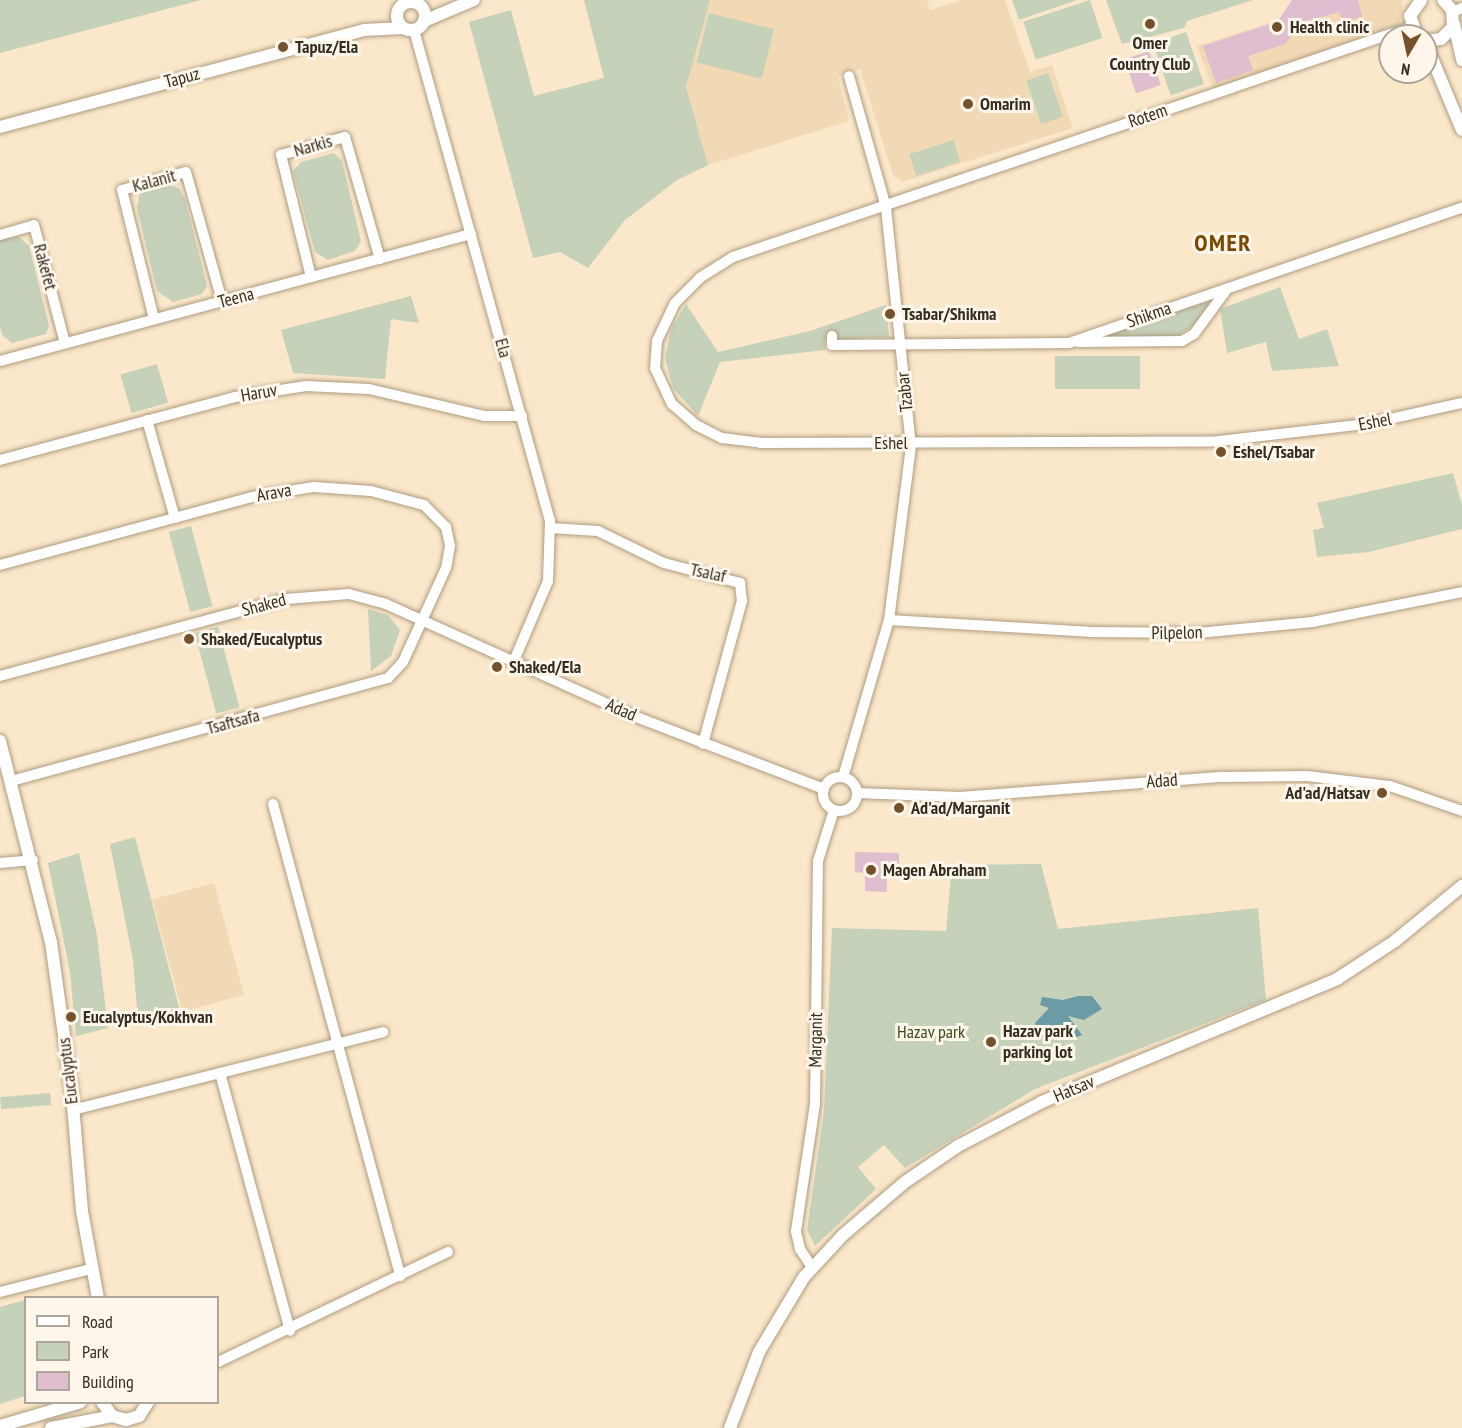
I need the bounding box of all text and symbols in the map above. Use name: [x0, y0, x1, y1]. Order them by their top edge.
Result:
place label: Health clinic: [1290, 16, 1369, 38]
marker: Omer Country Club: [1143, 17, 1157, 31]
marker: Health clinic: [1268, 18, 1286, 36]
north arrow: [1378, 24, 1438, 84]
place label: Omer Country Club: [1109, 33, 1191, 76]
place label: Tapuz/Ela: [295, 36, 358, 58]
marker: Tapuz/Ela: [276, 40, 290, 54]
text: N: [1400, 59, 1411, 80]
street label: Tapuz: [162, 63, 202, 93]
place label: Omarim: [980, 93, 1031, 115]
marker: Omarim: [961, 97, 975, 111]
street label: Rotem: [1126, 99, 1170, 133]
street label: Narkis: [291, 130, 335, 162]
street label: Kalanit: [130, 165, 178, 197]
district label: OMER: [1194, 229, 1252, 257]
street label: Rakefet: [28, 242, 62, 292]
street label: Teena: [216, 283, 256, 313]
street label: Shikma: [1124, 297, 1174, 333]
place label: Tsabar/Shikma: [902, 303, 996, 325]
marker: Tsabar/Shikma: [883, 307, 897, 321]
street label: Ela: [490, 336, 516, 360]
street label: Tzabar: [892, 371, 918, 413]
street label: Haruv: [239, 379, 279, 407]
street label: Eshel: [1357, 408, 1393, 436]
street label: Eshel: [874, 432, 908, 454]
place label: Eshel/Tsabar: [1233, 441, 1315, 463]
marker: Eshel/Tsabar: [1214, 445, 1228, 459]
street label: Arava: [255, 479, 293, 507]
street label: Tsalaf: [688, 559, 728, 587]
street label: Shaked: [240, 589, 288, 621]
street label: Pilpelon: [1151, 622, 1203, 644]
place label: Shaked/Eucalyptus: [201, 628, 322, 650]
marker: Shaked/Eucalyptus: [182, 632, 196, 646]
place label: Shaked/Ela: [509, 656, 581, 678]
marker: Shaked/Ela: [490, 660, 504, 674]
street label: Adad: [602, 694, 640, 726]
street label: Tsaftsafa: [204, 705, 262, 739]
street label: Adad: [1146, 769, 1178, 793]
place label: Ad'ad/Hatsav: [1285, 782, 1370, 804]
marker: Ad'ad/Hatsav: [1375, 786, 1389, 800]
place label: Ad'ad/Marganit: [911, 797, 1010, 819]
marker: Ad'ad/Marganit: [892, 801, 906, 815]
place label: Magen Abraham: [883, 859, 987, 881]
marker: Magen Abraham: [864, 863, 878, 877]
place label: Eucalyptus/Kokhvan: [83, 1006, 213, 1028]
marker: Eucalyptus/Kokhvan: [64, 1010, 78, 1024]
street label: Marganit: [805, 1012, 827, 1068]
park label: Hazav park: [897, 1021, 965, 1043]
place label: Hazav park parking lot: [1003, 1021, 1073, 1064]
marker: Hazav park parking lot: [984, 1035, 998, 1049]
street label: Eucalyptus: [53, 1037, 83, 1105]
street label: Hatsav: [1050, 1071, 1098, 1107]
legend: [24, 1296, 219, 1404]
text: Road: [82, 1310, 113, 1333]
text: Park: [82, 1340, 109, 1363]
text: Building: [82, 1370, 134, 1393]

